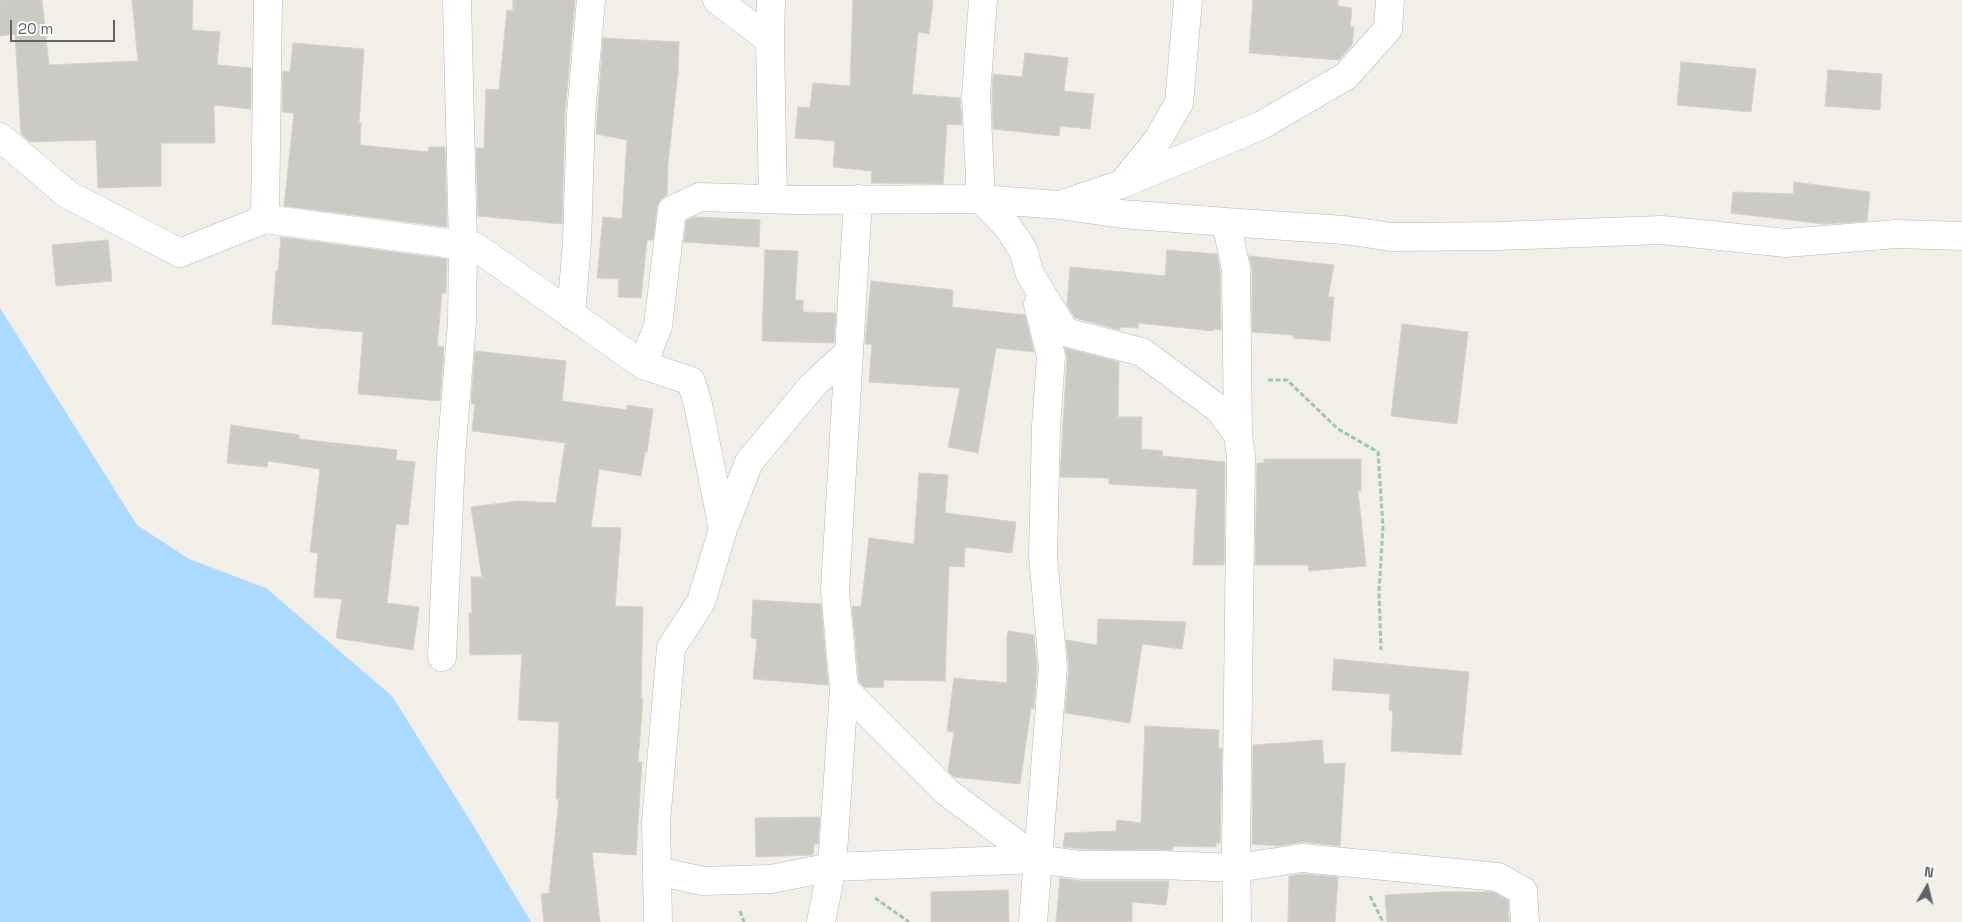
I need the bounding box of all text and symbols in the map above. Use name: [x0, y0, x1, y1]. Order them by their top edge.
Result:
scale bar: [12, 10, 118, 42]
text: 20 m: [18, 19, 53, 38]
north arrow: [1902, 862, 1952, 912]
text: N: [1923, 863, 1935, 882]

